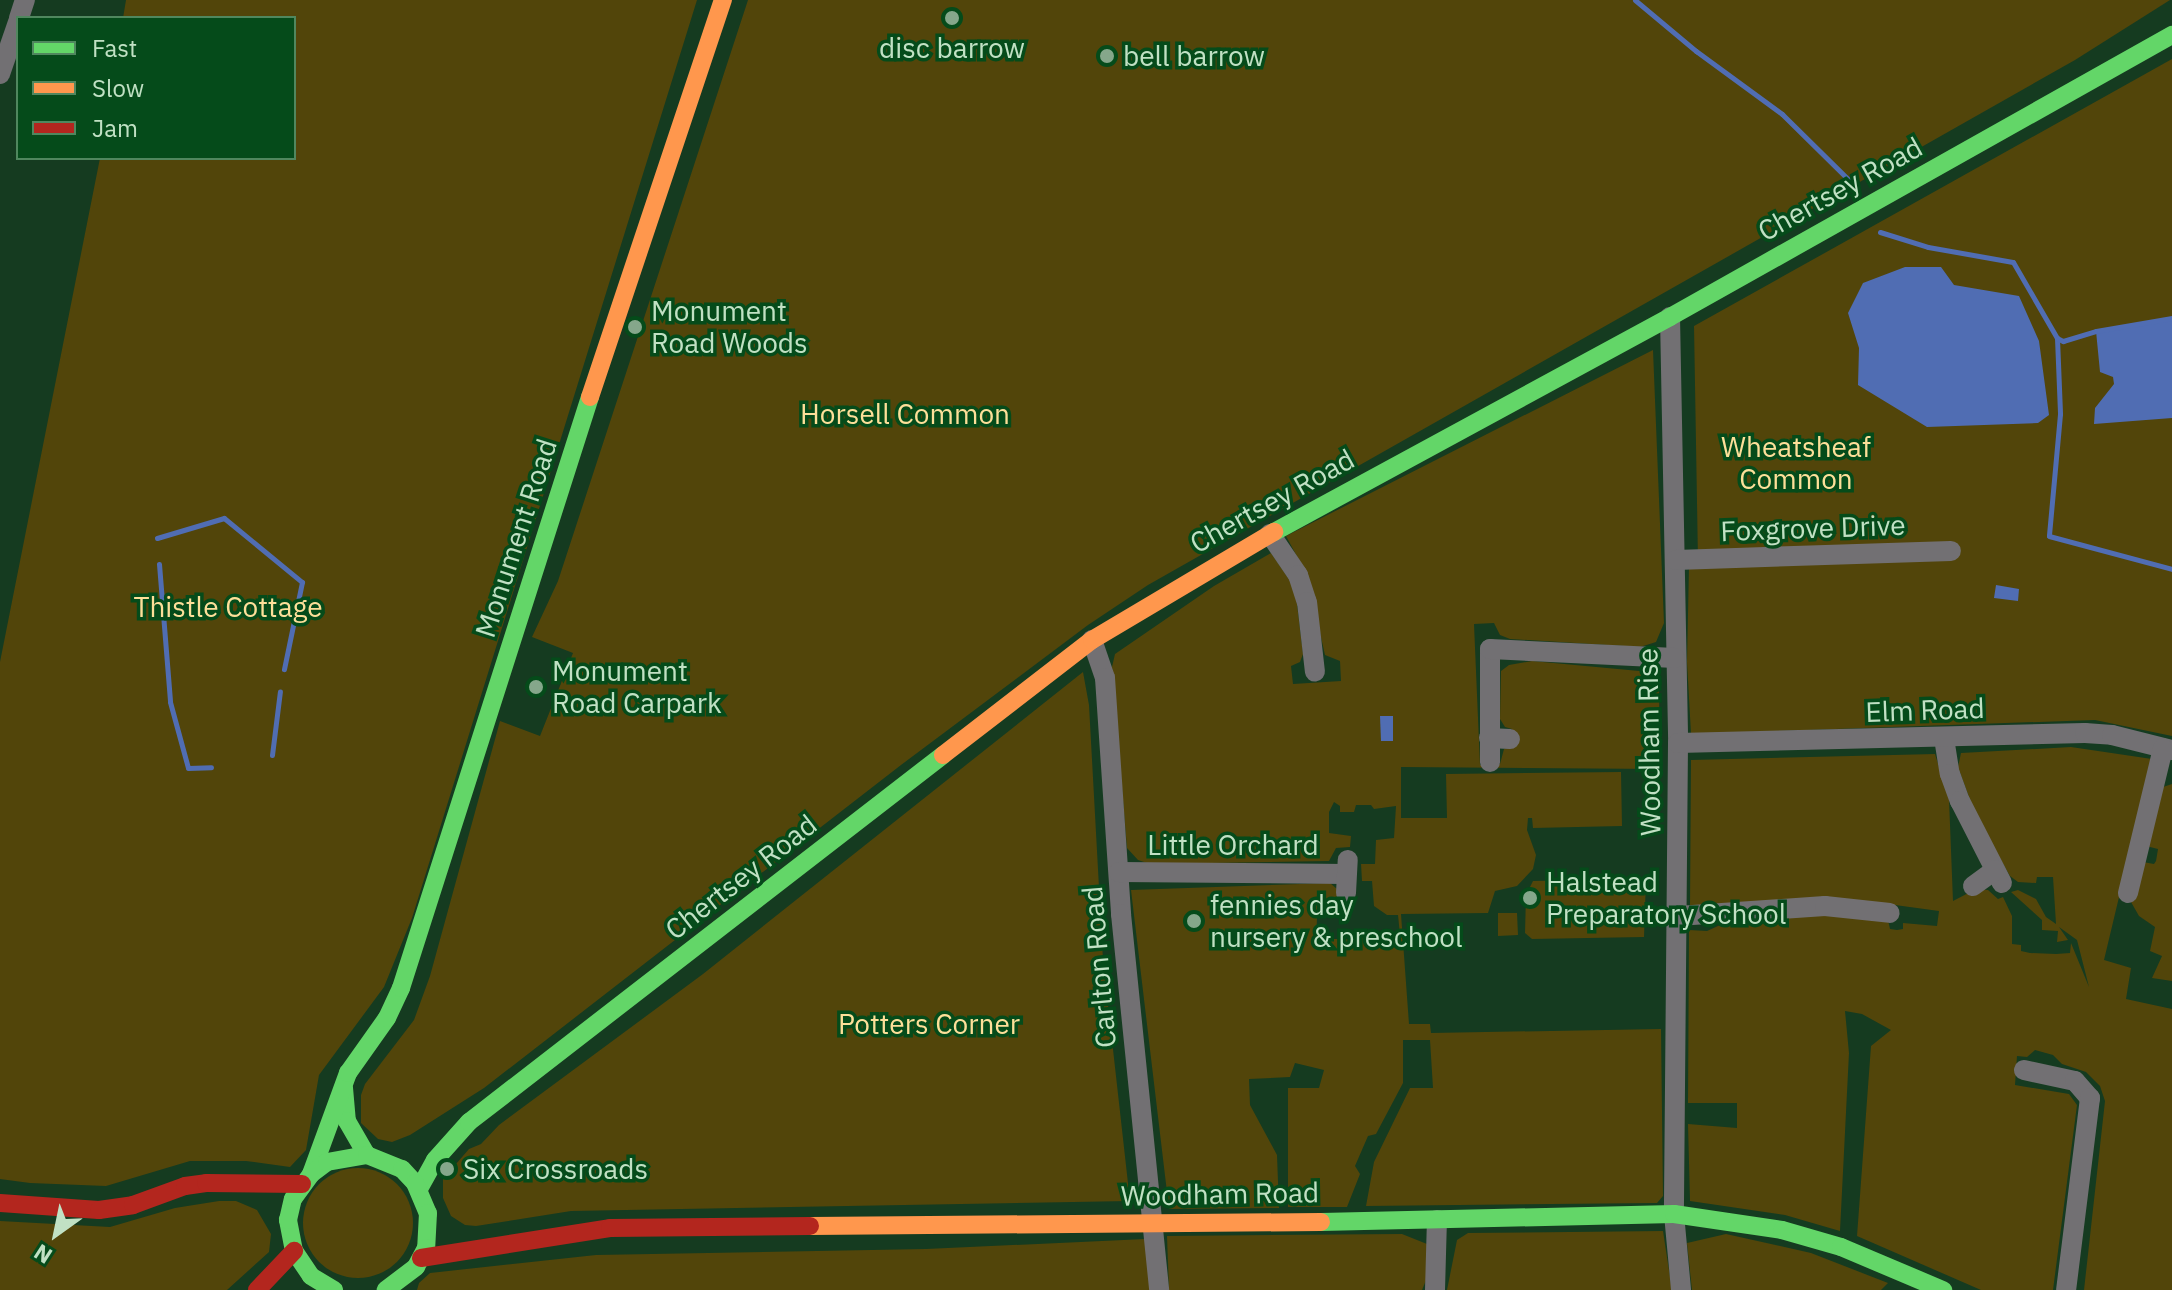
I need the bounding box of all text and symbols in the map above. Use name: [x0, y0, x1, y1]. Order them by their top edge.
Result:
marker: disc barrow: [943, 9, 961, 27]
legend: [16, 16, 296, 160]
place label: disc barrow: [879, 31, 1025, 65]
text: Fast: [92, 32, 137, 64]
place label: bell barrow: [1123, 39, 1265, 73]
marker: bell barrow: [1098, 47, 1116, 65]
text: Slow: [92, 72, 144, 104]
text: Jam: [92, 112, 138, 144]
street label: Chertsey Road: [1752, 130, 1928, 248]
place label: Monument Road Woods: [651, 294, 808, 360]
marker: Monument Road Woods: [626, 318, 644, 336]
park label: Horsell Common: [800, 397, 1010, 431]
park label: Wheatsheaf Common: [1721, 430, 1871, 496]
street label: Monument Road: [468, 434, 564, 642]
street label: Chertsey Road: [1184, 442, 1360, 560]
street label: Foxgrove Drive: [1720, 508, 1906, 548]
park label: Thistle Cottage: [133, 590, 323, 624]
street label: Woodham Rise: [1631, 648, 1667, 836]
place label: Monument Road Carpark: [552, 654, 722, 720]
marker: Monument Road Carpark: [527, 678, 545, 696]
street label: Elm Road: [1865, 691, 1985, 729]
street label: Chertsey Road: [659, 808, 823, 946]
street label: Little Orchard: [1147, 828, 1319, 862]
place label: Halstead Preparatory School: [1546, 865, 1786, 931]
street label: Carlton Road: [1075, 885, 1123, 1049]
place label: fennies day nursery & preschool: [1210, 888, 1463, 954]
marker: Halstead Preparatory School: [1521, 889, 1539, 907]
marker: fennies day nursery & preschool: [1185, 912, 1203, 930]
park label: Potters Corner: [838, 1007, 1020, 1041]
place label: Six Crossroads: [463, 1152, 648, 1186]
marker: Six Crossroads: [438, 1160, 456, 1178]
street label: Woodham Road: [1121, 1175, 1319, 1213]
north arrow: [16, 1194, 96, 1274]
text: N: [28, 1238, 57, 1271]

